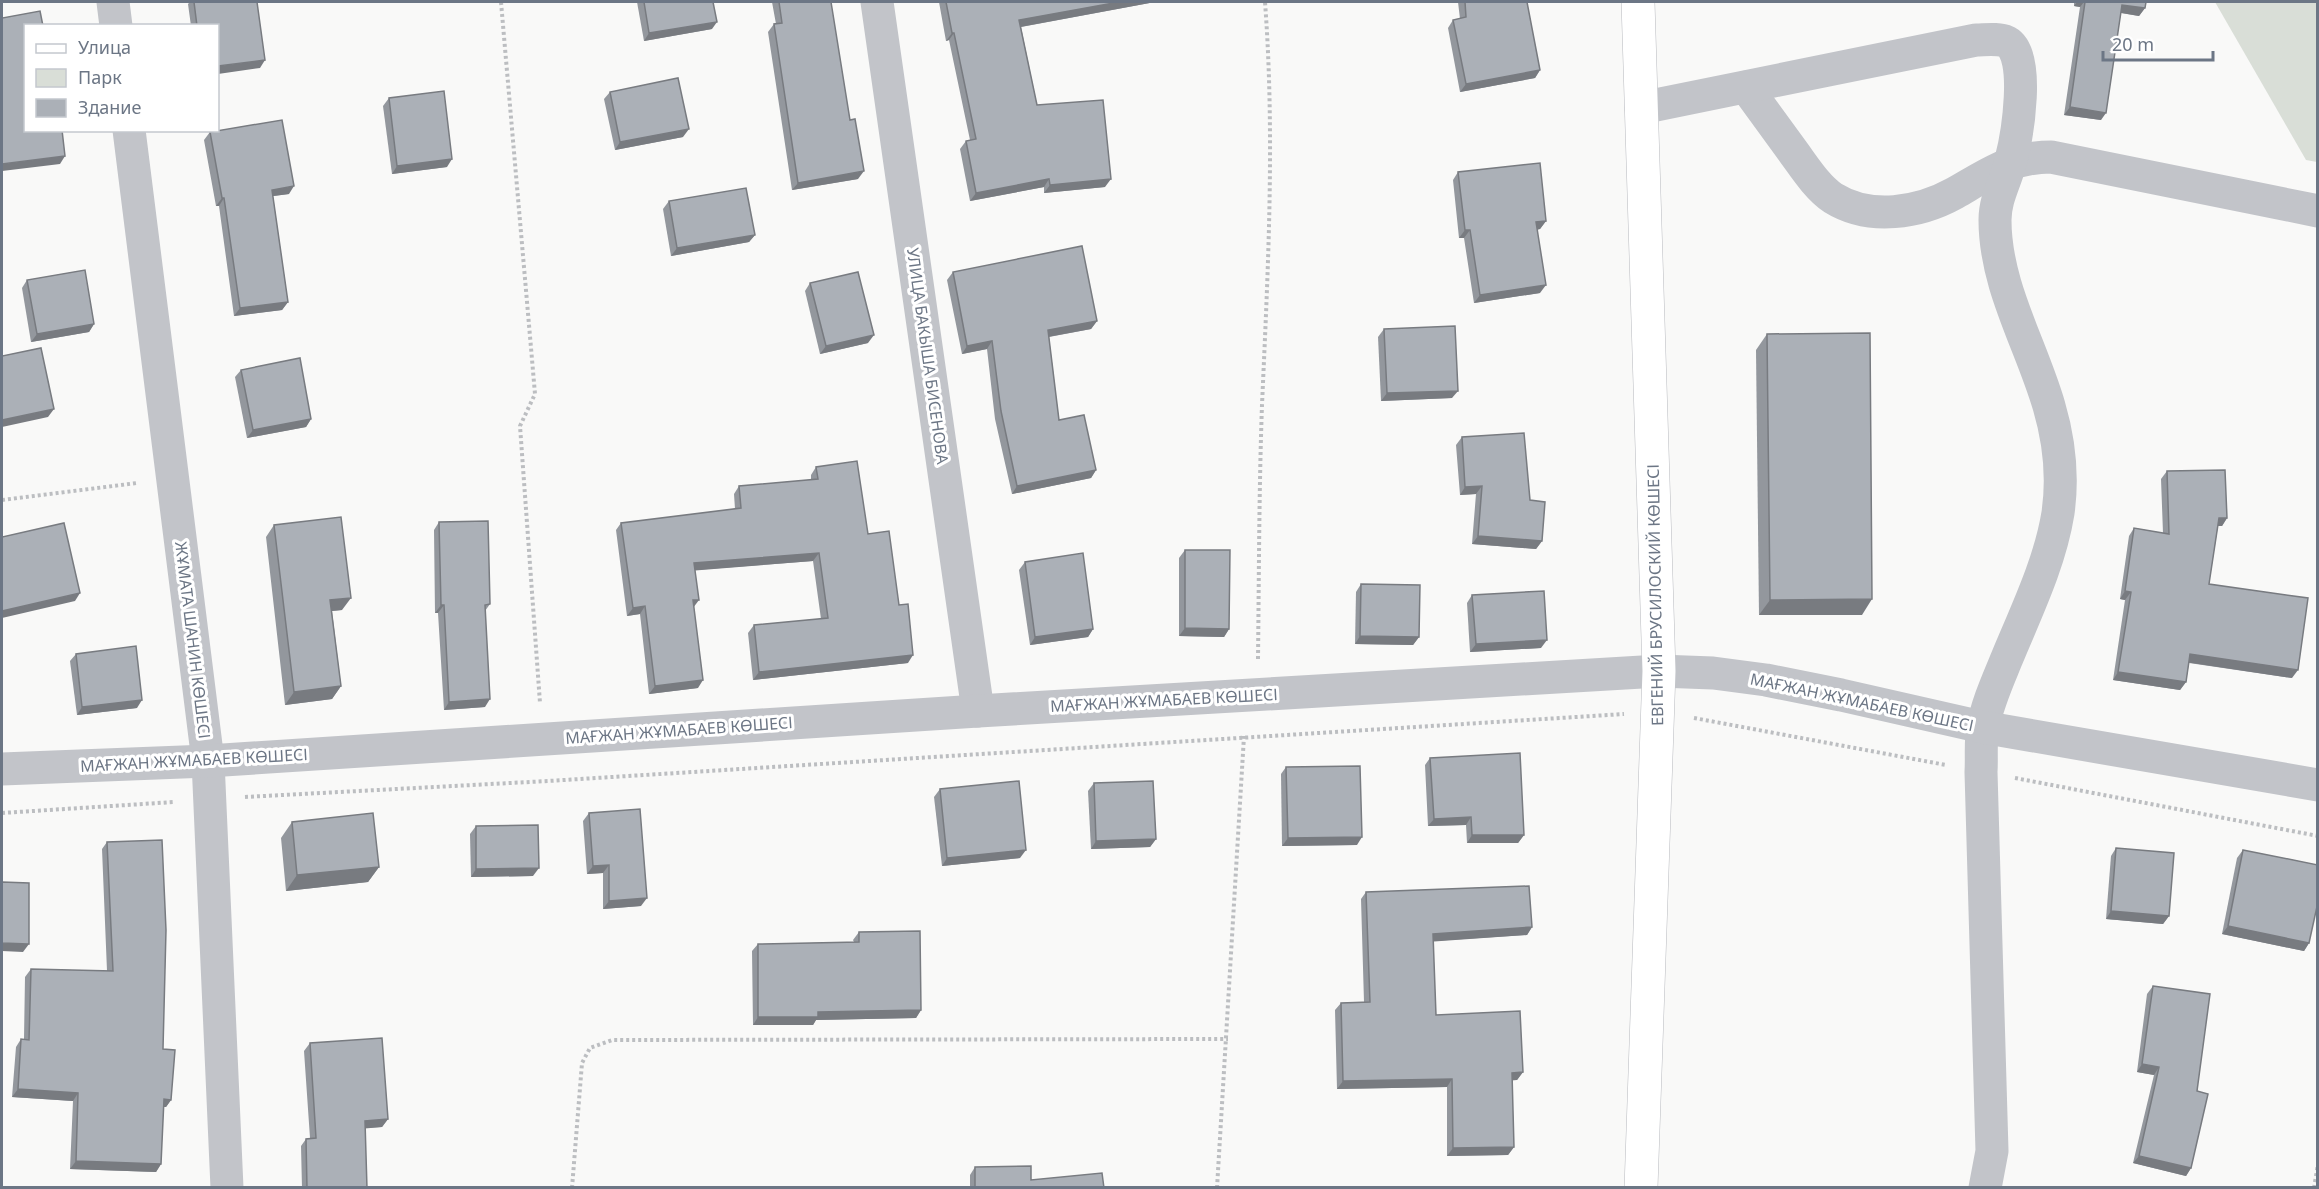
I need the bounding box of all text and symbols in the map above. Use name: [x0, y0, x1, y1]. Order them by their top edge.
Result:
legend: [24, 24, 219, 132]
scale bar: [2103, 24, 2212, 62]
text: 20 m: [2112, 32, 2154, 56]
text: Улица: [78, 35, 131, 59]
text: Парк: [78, 65, 122, 89]
text: Здание: [78, 95, 142, 119]
street label: УЛИЦА БАКЫША БИСЕНОВА: [902, 246, 954, 466]
street label: ЕВГЕНИЙ БРУСИЛОСКИЙ КӨШЕСІ: [1642, 464, 1668, 726]
street label: ЖҰМАТА ШАНИН КӨШЕСІ: [170, 540, 216, 740]
street label: МАҒЖАН ЖҰМАБАЕВ КӨШЕСІ: [1748, 668, 1976, 736]
street label: МАҒЖАН ЖҰМАБАЕВ КӨШЕСІ: [1050, 683, 1278, 717]
street label: МАҒЖАН ЖҰМАБАЕВ КӨШЕСІ: [565, 711, 793, 749]
street label: МАҒЖАН ЖҰМАБАЕВ КӨШЕСІ: [80, 743, 308, 777]

